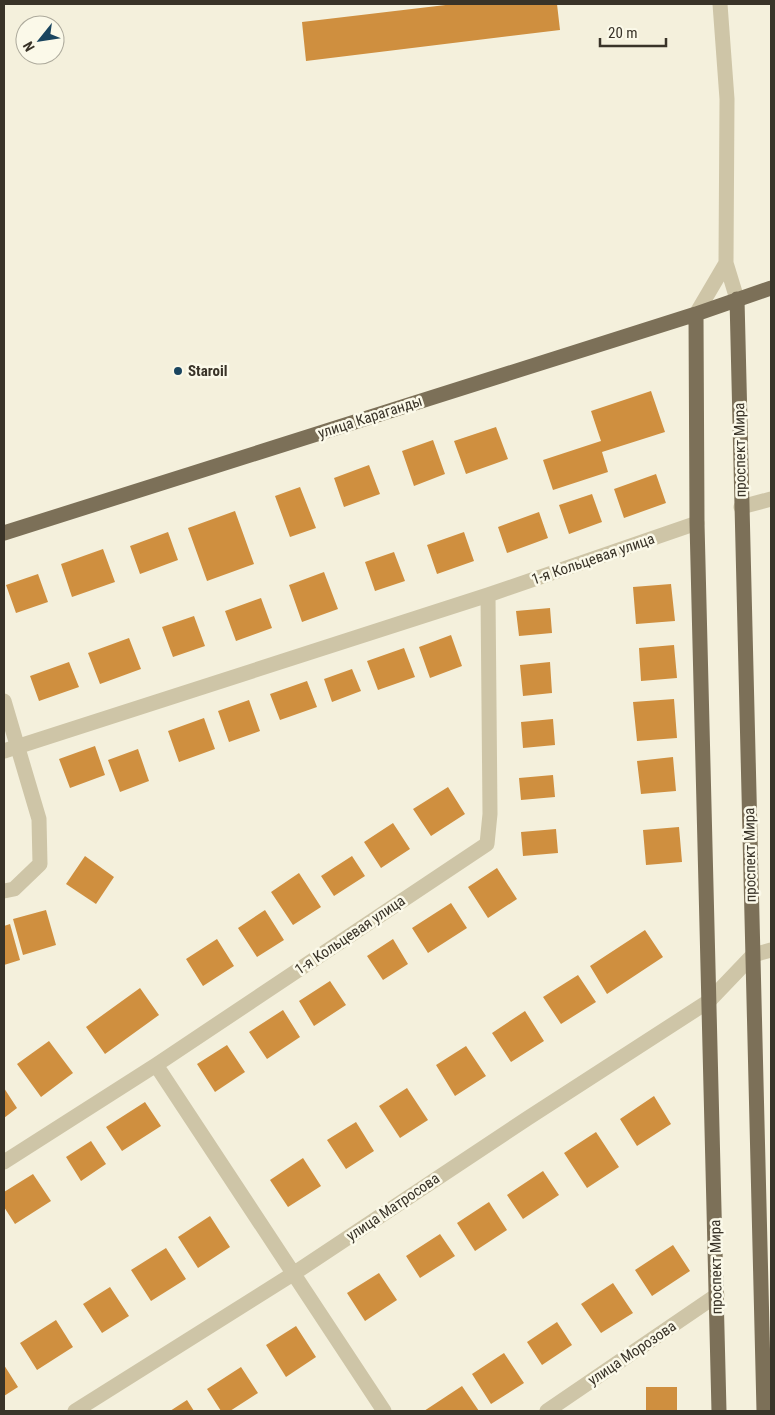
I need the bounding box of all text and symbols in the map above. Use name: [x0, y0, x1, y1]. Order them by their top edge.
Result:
north arrow: [15, 15, 65, 65]
scale bar: [600, 15, 666, 47]
text: 20 m: [608, 24, 638, 42]
text: N: [20, 39, 38, 54]
place label: Staroil: [188, 362, 228, 380]
marker: Staroil: [172, 365, 184, 377]
street label: улица Караганды: [316, 392, 424, 442]
street label: проспект Мира: [730, 402, 750, 498]
street label: 1-я Кольцевая улица: [529, 530, 657, 588]
street label: проспект Мира: [740, 807, 760, 903]
street label: 1-я Кольцевая улица: [292, 892, 408, 978]
street label: улица Матросова: [343, 1169, 443, 1245]
street label: проспект Мира: [706, 1219, 726, 1315]
street label: улица Морозова: [584, 1317, 680, 1389]

